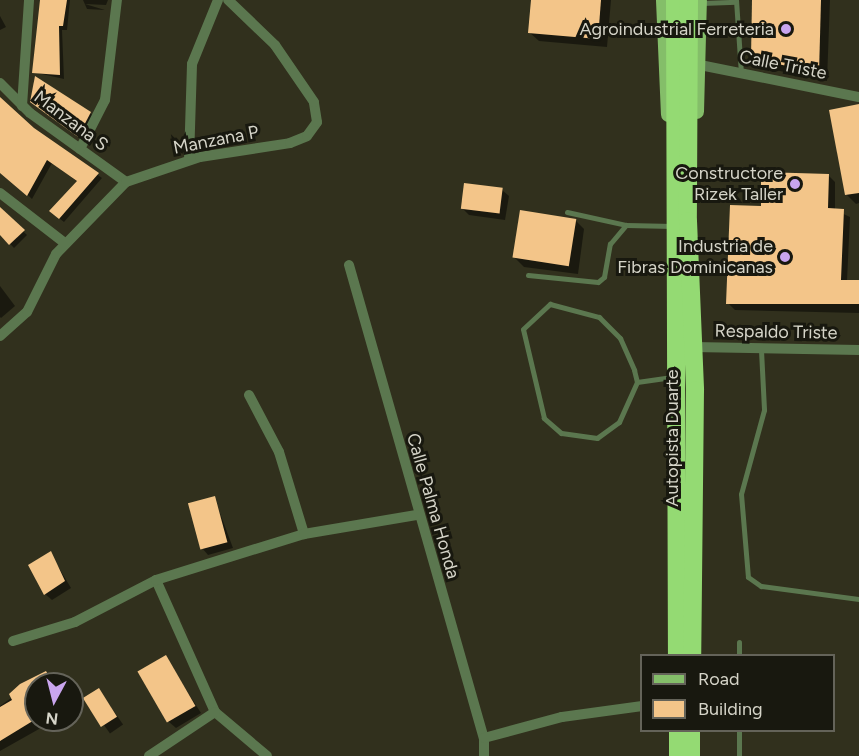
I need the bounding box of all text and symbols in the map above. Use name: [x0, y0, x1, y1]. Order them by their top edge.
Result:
place label: Agroindustrial Ferreteria: [579, 18, 774, 40]
marker: Agroindustrial Ferreteria: [779, 22, 793, 36]
street label: Calle Triste: [737, 46, 829, 84]
street label: Manzana S: [30, 86, 112, 156]
street label: Manzana P: [171, 121, 261, 159]
place label: Constructore Rizek Taller: [675, 163, 783, 206]
marker: Constructore Rizek Taller: [788, 177, 802, 191]
place label: Industria de Fibras Dominicanas: [617, 236, 773, 278]
marker: Industria de Fibras Dominicanas: [778, 250, 792, 264]
street label: Respaldo Triste: [714, 320, 838, 344]
street label: Autopista Duarte: [661, 369, 683, 507]
street label: Calle Palma Honda: [402, 431, 464, 581]
legend: [640, 654, 835, 732]
text: Road: [698, 668, 739, 690]
north arrow: [24, 672, 84, 732]
text: Building: [698, 698, 763, 720]
text: N: [45, 708, 59, 729]

